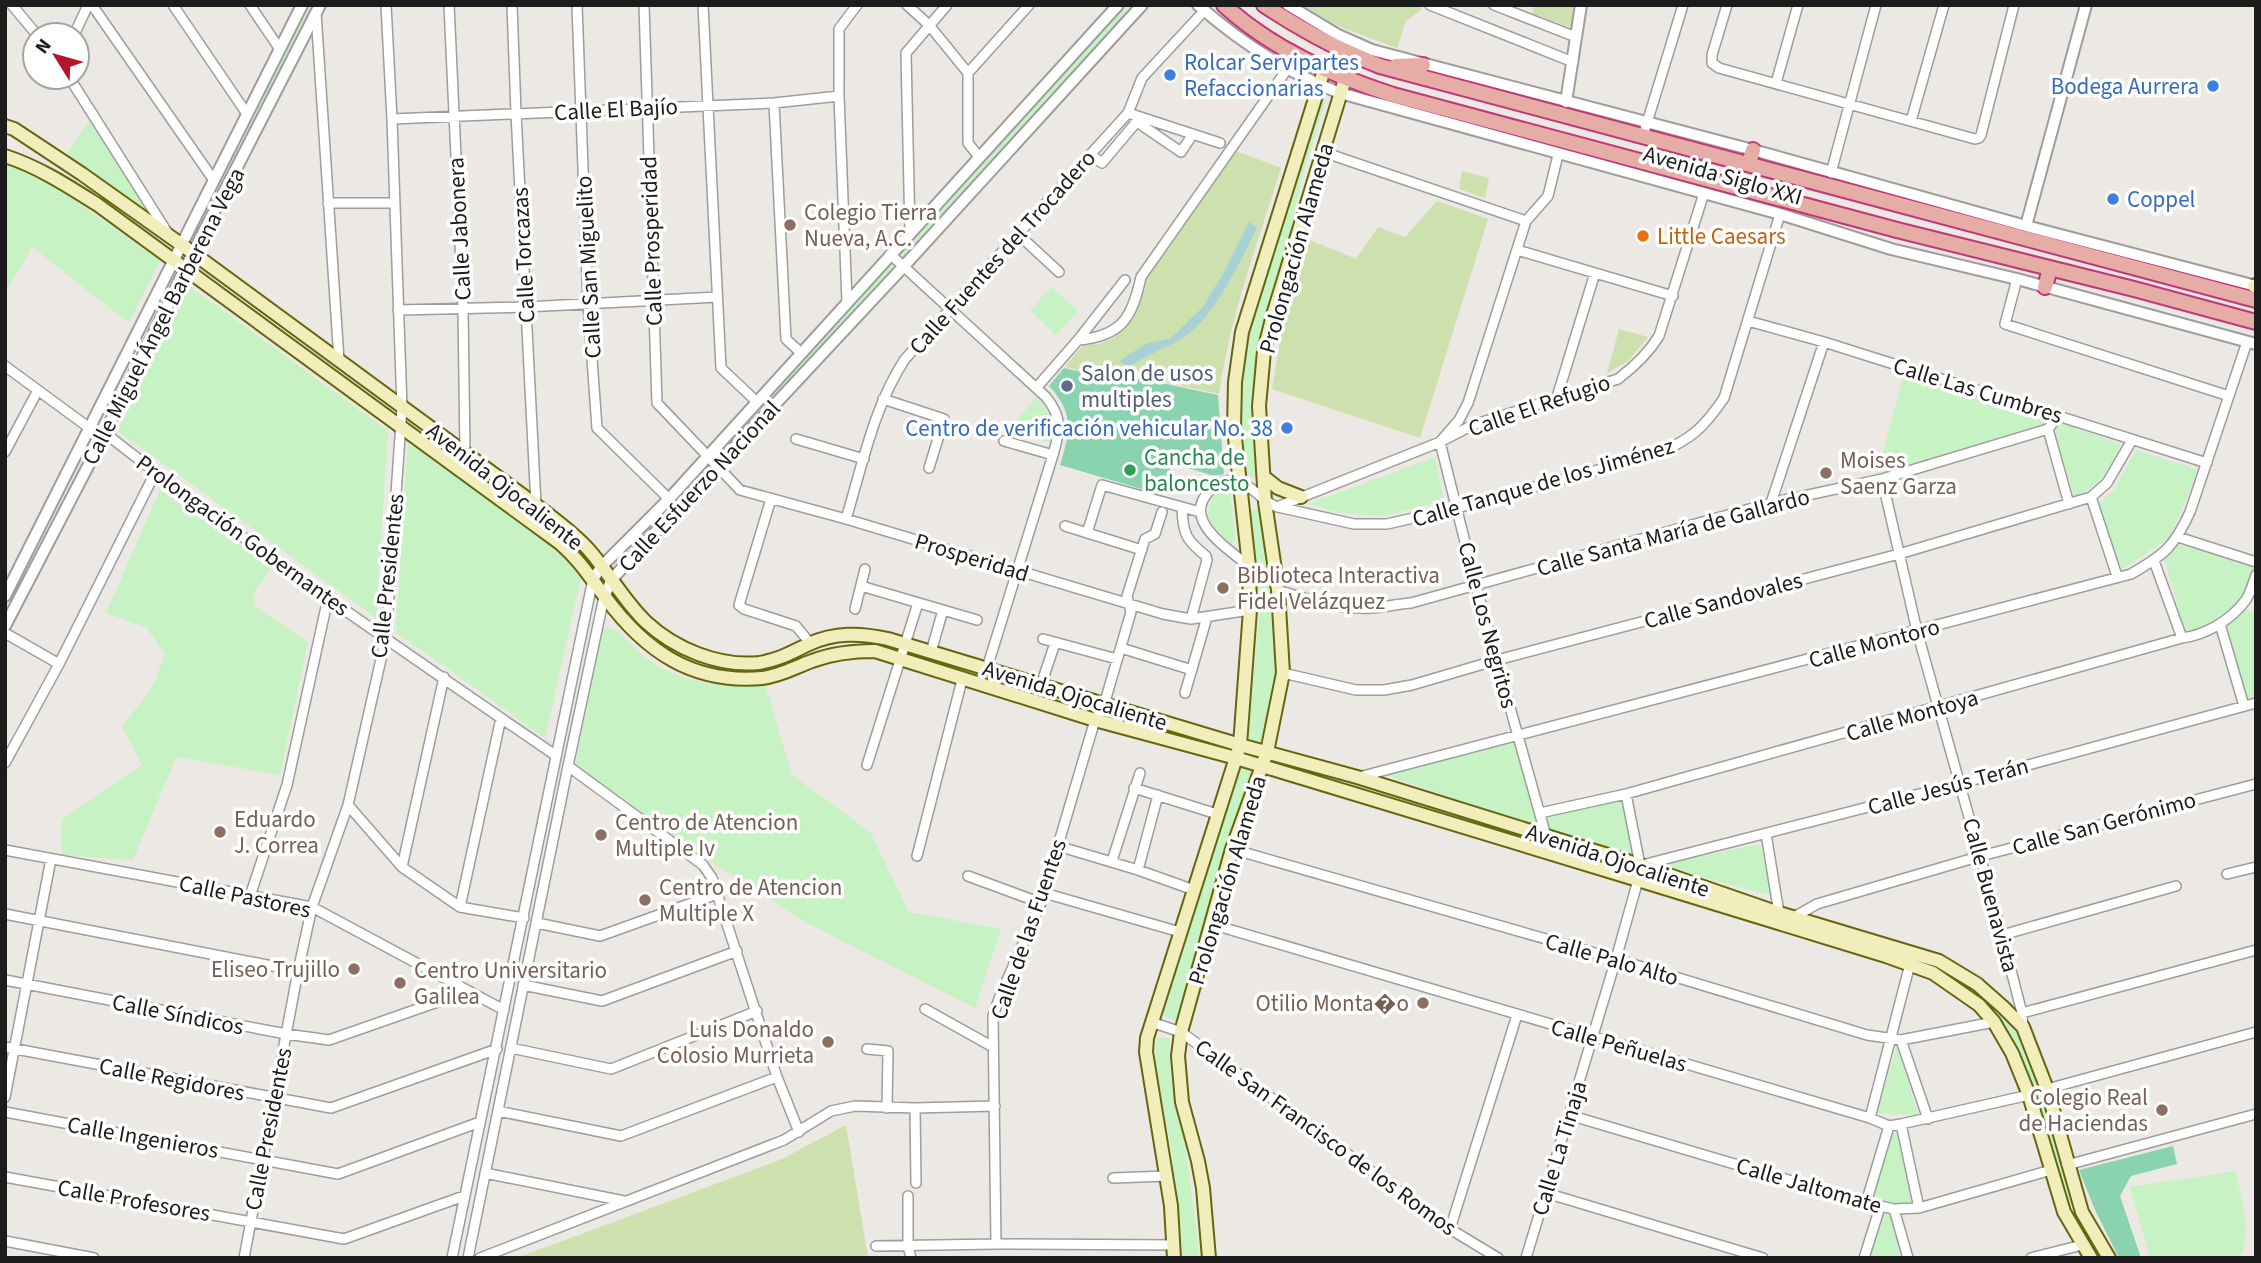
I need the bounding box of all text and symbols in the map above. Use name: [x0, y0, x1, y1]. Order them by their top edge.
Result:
north arrow: [21, 21, 91, 91]
text: N: [29, 33, 58, 60]
place label: Rolcar Servipartes Refaccionarias: [1184, 46, 1359, 105]
marker: Rolcar Servipartes Refaccionarias: [1162, 67, 1178, 83]
place label: Bodega Aurrera: [2051, 70, 2199, 103]
marker: Bodega Aurrera: [2205, 78, 2221, 94]
street label: Calle El Bajío: [553, 90, 679, 129]
street label: Avenida Siglo XXI: [1640, 137, 1806, 214]
street label: Prolongación Alameda: [1251, 139, 1342, 357]
street label: Calle Fuentes del Trocadero: [901, 143, 1103, 362]
street label: Calle Prosperidad: [632, 155, 671, 327]
street label: Calle Jabonera: [439, 157, 480, 301]
street label: Calle Miguel Ángel Barberena Vega: [74, 162, 253, 471]
street label: Calle San Miguelito: [567, 175, 610, 359]
place label: Coppel: [2127, 183, 2195, 216]
street label: Calle Torcazas: [503, 186, 544, 324]
marker: Coppel: [2105, 191, 2121, 207]
place label: Colegio Tierra Nueva, A.C.: [804, 196, 937, 255]
marker: Colegio Tierra Nueva, A.C.: [782, 217, 798, 233]
place label: Little Caesars: [1657, 220, 1786, 253]
marker: Little Caesars: [1635, 228, 1651, 244]
street label: Calle Las Cumbres: [1889, 349, 2067, 432]
place label: Salon de usos multiples: [1081, 357, 1213, 416]
street label: Calle El Refugio: [1464, 366, 1615, 445]
marker: Salon de usos multiples: [1059, 378, 1075, 394]
street label: Calle Esfuerzo Nacional: [611, 393, 788, 580]
place label: Centro de verificación vehicular No. 38: [905, 412, 1273, 445]
street label: Avenida Ojocaliente: [419, 415, 590, 558]
marker: Centro de verificación vehicular No. 38: [1279, 420, 1295, 436]
street label: Calle Tanque de los Jiménez: [1408, 429, 1678, 536]
place label: Cancha de baloncesto: [1144, 441, 1249, 500]
place label: Moises Saenz Garza: [1840, 444, 1957, 503]
street label: Prolongación Gobernantes: [129, 447, 356, 624]
marker: Cancha de baloncesto: [1122, 462, 1138, 478]
marker: Moises Saenz Garza: [1818, 465, 1834, 481]
street label: Calle Santa María de Gallardo: [1533, 480, 1813, 585]
street label: Calle Presidentes: [362, 492, 413, 660]
street label: Prosperidad: [911, 524, 1033, 590]
street label: Calle Los Negritos: [1449, 538, 1526, 712]
place label: Biblioteca Interactiva Fidel Velázquez: [1237, 559, 1440, 618]
street label: Calle Sandovales: [1640, 563, 1806, 637]
marker: Biblioteca Interactiva Fidel Velázquez: [1215, 580, 1231, 596]
street label: Calle Montoro: [1805, 610, 1943, 677]
street label: Avenida Ojocaliente: [979, 652, 1171, 739]
street label: Calle Montoya: [1842, 681, 1982, 750]
street label: Calle Jesús Terán: [1864, 749, 2032, 824]
street label: Prolongación Alameda: [1180, 771, 1275, 989]
street label: Calle San Gerónimo: [2009, 783, 2200, 864]
place label: Eduardo J. Correa: [234, 803, 319, 862]
place label: Centro de Atencion Multiple Iv: [615, 806, 798, 865]
street label: Calle Buenavista: [1954, 814, 2027, 976]
street label: Avenida Ojocaliente: [1522, 815, 1714, 906]
marker: Eduardo J. Correa: [212, 824, 228, 840]
marker: Centro de Atencion Multiple Iv: [593, 827, 609, 843]
street label: Calle de las Fuentes: [982, 834, 1075, 1024]
street label: Calle Pastores: [176, 866, 314, 927]
place label: Centro de Atencion Multiple X: [659, 871, 842, 930]
marker: Centro de Atencion Multiple X: [637, 892, 653, 908]
street label: Calle Palo Alto: [1541, 925, 1682, 994]
place label: Eliseo Trujillo: [211, 953, 340, 986]
place label: Centro Universitario Galilea: [414, 954, 607, 1013]
marker: Eliseo Trujillo: [346, 961, 362, 977]
marker: Centro Universitario Galilea: [392, 975, 408, 991]
street label: Calle Síndicos: [109, 986, 247, 1043]
place label: Otilio Monta�o: [1256, 987, 1409, 1020]
marker: Otilio Monta�o: [1415, 995, 1431, 1011]
street label: Calle Peñuelas: [1547, 1010, 1691, 1081]
place label: Luis Donaldo Colosio Murrieta: [657, 1013, 814, 1072]
street label: Calle San Francisco de los Romos: [1188, 1031, 1463, 1244]
marker: Luis Donaldo Colosio Murrieta: [820, 1034, 836, 1050]
street label: Calle Presidentes: [237, 1045, 300, 1213]
street label: Calle Regidores: [96, 1049, 248, 1110]
street label: Calle La Tinaja: [1523, 1077, 1596, 1220]
place label: Colegio Real de Haciendas: [2019, 1081, 2148, 1140]
marker: Colegio Real de Haciendas: [2154, 1102, 2170, 1118]
street label: Calle Ingenieros: [65, 1108, 221, 1167]
street label: Calle Jaltomate: [1732, 1149, 1886, 1222]
street label: Calle Profesores: [55, 1171, 213, 1230]

